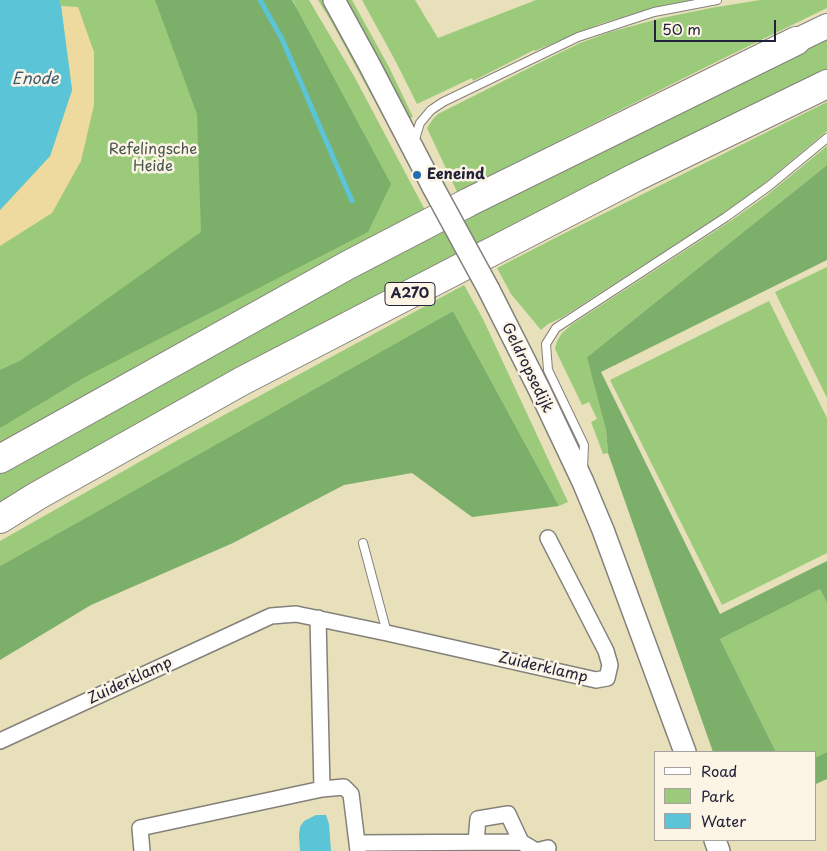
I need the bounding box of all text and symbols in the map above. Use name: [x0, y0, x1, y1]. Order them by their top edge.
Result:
scale bar: [657, 10, 780, 42]
text: 50 m: [662, 17, 701, 40]
water label: Enode: [12, 70, 58, 90]
park label: Refelingsche Heide: [109, 141, 197, 176]
place label: Eeneind: [427, 166, 485, 184]
marker: Eeneind: [411, 169, 423, 181]
road number: A270: [385, 282, 435, 306]
street label: Geldropsedijk: [497, 320, 557, 416]
street label: Zuiderklamp: [497, 649, 589, 687]
street label: Zuiderklamp: [85, 654, 175, 708]
legend: [654, 751, 817, 841]
text: Road: [701, 759, 737, 782]
text: Park: [701, 784, 735, 807]
text: Water: [701, 809, 746, 832]

